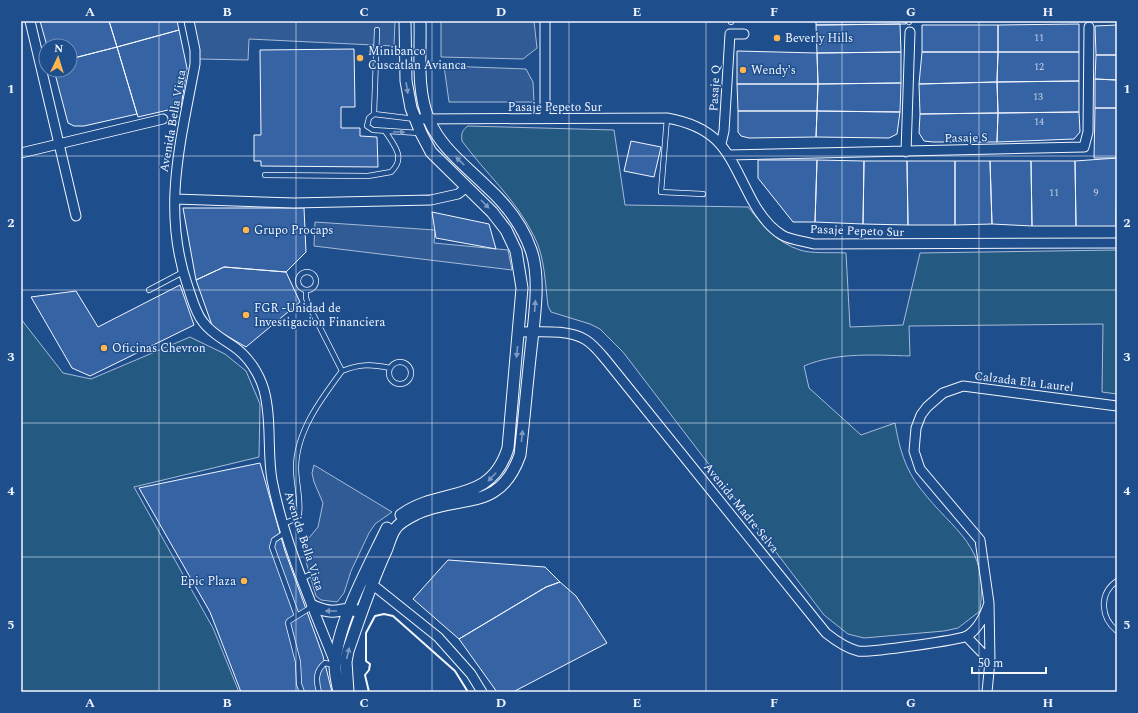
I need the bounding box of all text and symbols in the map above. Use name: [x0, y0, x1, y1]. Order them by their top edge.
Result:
text: A: [85, 2, 95, 22]
text: B: [222, 2, 232, 22]
text: C: [359, 2, 369, 22]
text: D: [496, 2, 506, 22]
text: E: [633, 2, 642, 22]
text: F: [770, 2, 778, 22]
text: G: [906, 2, 916, 22]
text: H: [1043, 2, 1054, 22]
place label: Beverly Hills: [785, 29, 853, 48]
house number: 11: [1034, 30, 1044, 46]
marker: Beverly Hills: [772, 33, 782, 43]
north arrow: [38, 38, 78, 78]
text: N: [54, 40, 64, 57]
place label: Minibanco Cuscatlan Avianca: [368, 42, 467, 75]
marker: Minibanco Cuscatlan Avianca: [355, 53, 365, 63]
house number: 12: [1034, 59, 1044, 75]
place label: Wendy's: [751, 61, 796, 80]
street label: Pasaje Q: [704, 64, 726, 112]
marker: Wendy's: [738, 65, 748, 75]
street label: Avenida Bella Vista: [155, 68, 191, 174]
text: 1: [7, 79, 15, 99]
text: 1: [1123, 79, 1131, 99]
one-way arrow: [404, 82, 410, 94]
house number: 13: [1033, 89, 1043, 105]
street label: Pasaje Pepeto Sur: [508, 98, 602, 117]
house number: 14: [1034, 114, 1044, 130]
street label: Pasaje S: [944, 128, 988, 148]
one-way arrow: [393, 129, 405, 136]
one-way arrow: [455, 157, 465, 166]
house number: 11: [1049, 185, 1059, 201]
house number: 9: [1094, 185, 1099, 201]
one-way arrow: [480, 199, 490, 209]
text: 2: [7, 213, 15, 233]
text: 2: [1123, 213, 1131, 233]
street label: Pasaje Pepeto Sur: [809, 220, 905, 242]
place label: Grupo Procaps: [254, 221, 334, 240]
marker: Grupo Procaps: [241, 225, 251, 235]
place label: FGR -Unidad de Investigacion Financiera: [254, 299, 385, 332]
one-way arrow: [531, 300, 538, 312]
marker: FGR -Unidad de Investigacion Financiera: [241, 310, 251, 320]
place label: Oficinas Chevron: [112, 339, 206, 358]
marker: Oficinas Chevron: [99, 343, 109, 353]
one-way arrow: [514, 346, 520, 358]
text: 3: [7, 347, 15, 367]
text: 3: [1123, 347, 1131, 367]
street label: Calzada Ela Laurel: [973, 366, 1075, 398]
one-way arrow: [519, 430, 525, 442]
street label: Avenida Madre Selva: [699, 459, 784, 557]
one-way arrow: [487, 472, 497, 482]
text: 4: [7, 481, 15, 501]
text: 4: [1123, 481, 1131, 501]
street label: Avenida Bella Vista: [279, 489, 329, 593]
place label: Epic Plaza: [180, 572, 236, 591]
marker: Epic Plaza: [239, 576, 249, 586]
one-way arrow: [324, 608, 337, 614]
text: 5: [7, 615, 15, 635]
text: 5: [1123, 615, 1131, 635]
one-way arrow: [346, 647, 352, 660]
scale bar: [972, 649, 1046, 675]
text: 50 m: [978, 654, 1003, 673]
text: A: [85, 693, 95, 713]
text: B: [222, 693, 232, 713]
text: C: [359, 693, 369, 713]
text: D: [496, 693, 506, 713]
text: E: [633, 693, 642, 713]
text: F: [770, 693, 778, 713]
text: G: [906, 693, 916, 713]
text: H: [1043, 693, 1054, 713]

